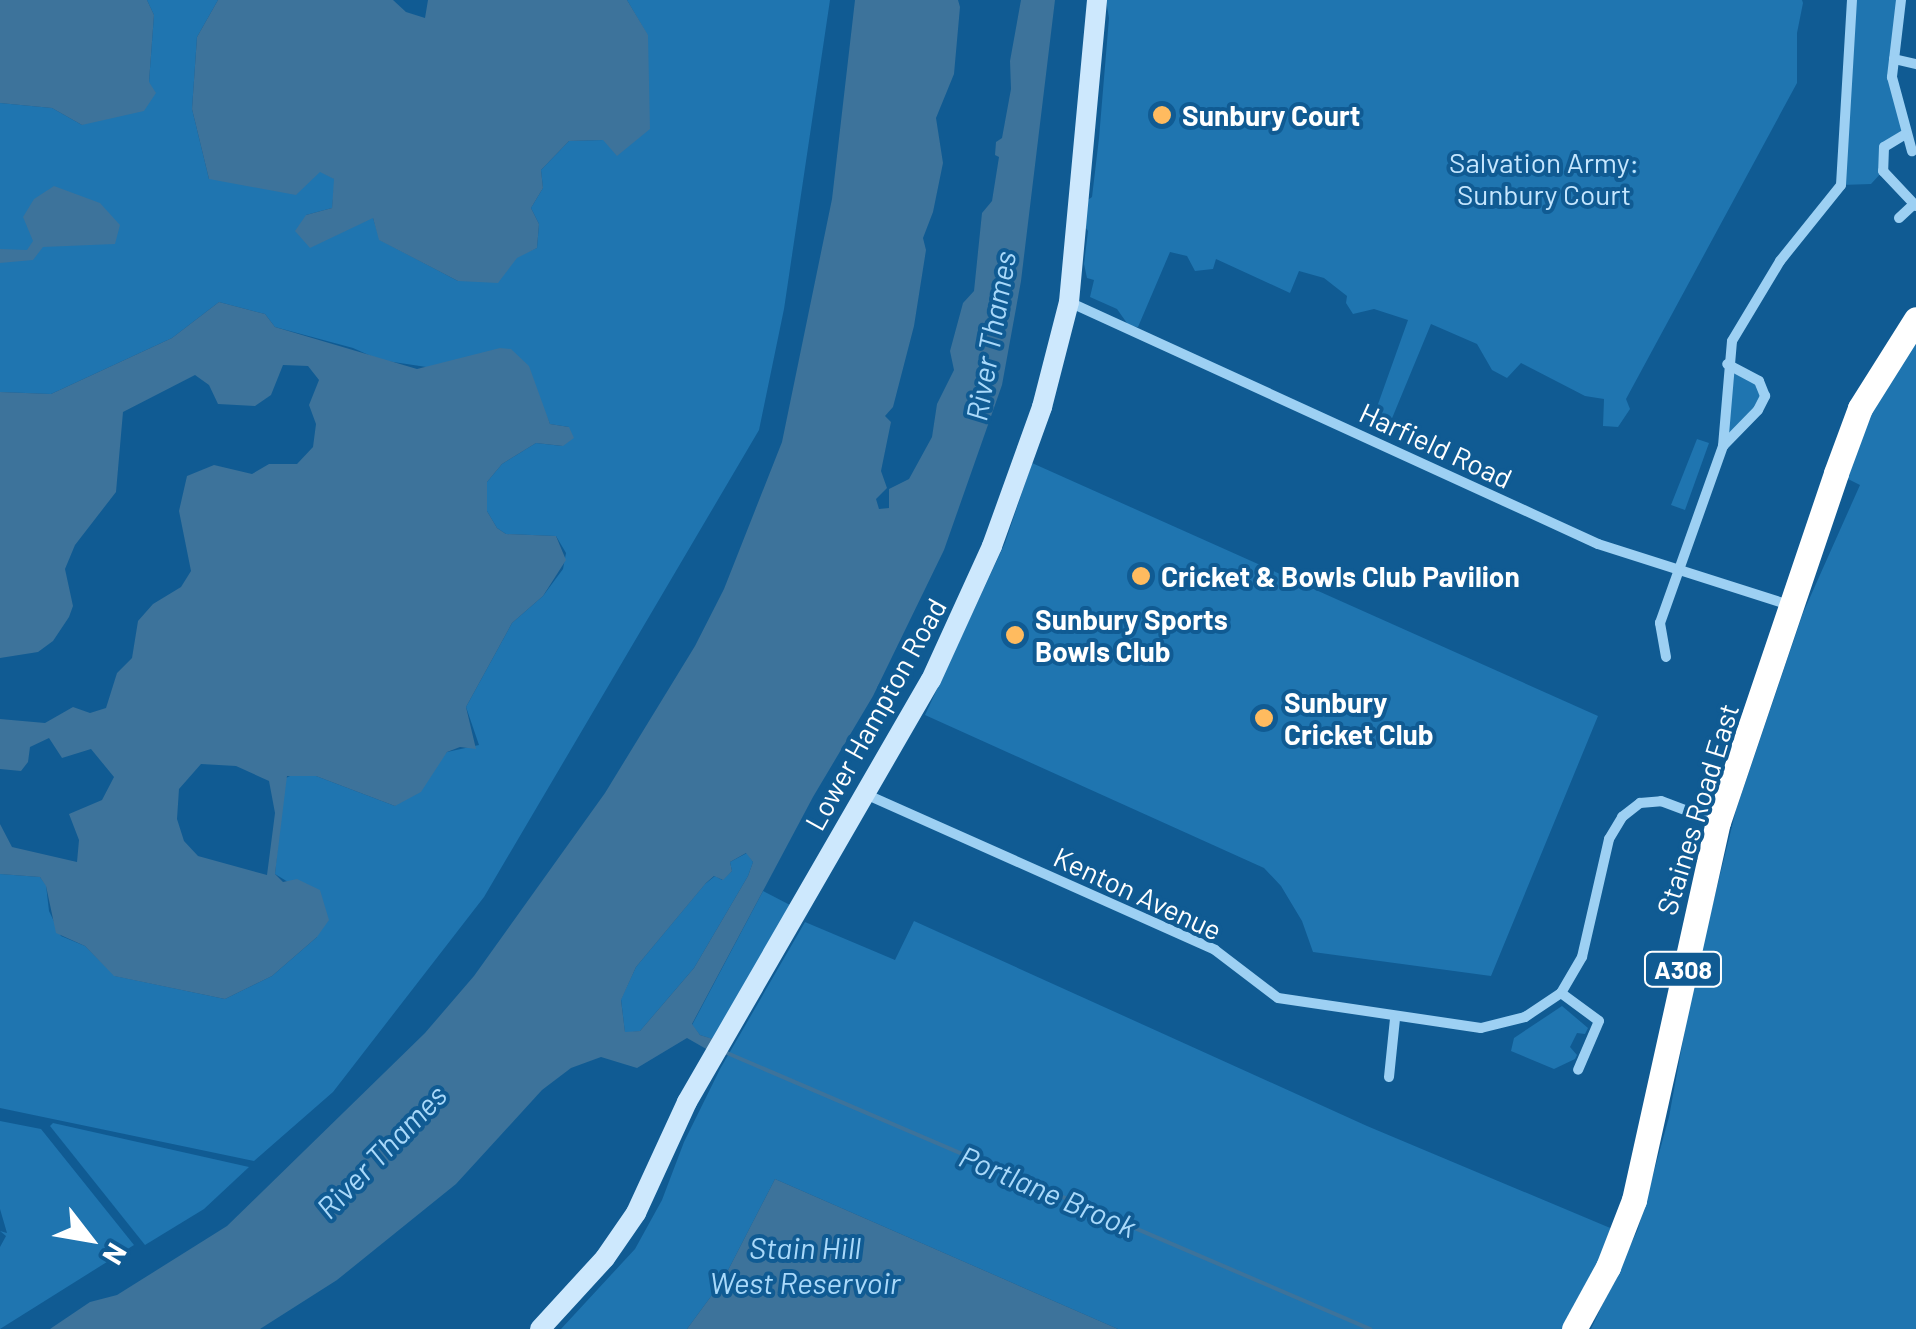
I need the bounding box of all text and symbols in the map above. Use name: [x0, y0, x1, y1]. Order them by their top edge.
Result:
place label: Sunbury Court: [1182, 98, 1360, 132]
marker: Sunbury Court: [1151, 104, 1173, 126]
park label: Salvation Army: Sunbury Court: [1449, 145, 1639, 211]
water label: River Thames: [957, 248, 1023, 424]
street label: Harfield Road: [1355, 395, 1517, 495]
place label: Cricket & Bowls Club Pavilion: [1161, 559, 1520, 593]
marker: Cricket & Bowls Club Pavilion: [1130, 565, 1152, 587]
street label: Lower Hampton Road: [797, 592, 953, 836]
place label: Sunbury Sports Bowls Club: [1035, 602, 1228, 668]
marker: Sunbury Sports Bowls Club: [1004, 624, 1026, 646]
place label: Sunbury Cricket Club: [1284, 685, 1434, 751]
street label: Staines Road East: [1649, 699, 1745, 919]
marker: Sunbury Cricket Club: [1253, 707, 1275, 729]
street label: Kenton Avenue: [1049, 839, 1227, 947]
road number: A308: [1643, 949, 1723, 989]
water label: River Thames: [308, 1077, 454, 1225]
water label: Portlane Brook: [954, 1138, 1142, 1244]
north arrow: [40, 1189, 140, 1289]
water label: Stain Hill West Reservoir: [710, 1229, 900, 1300]
text: N: [96, 1238, 135, 1271]

